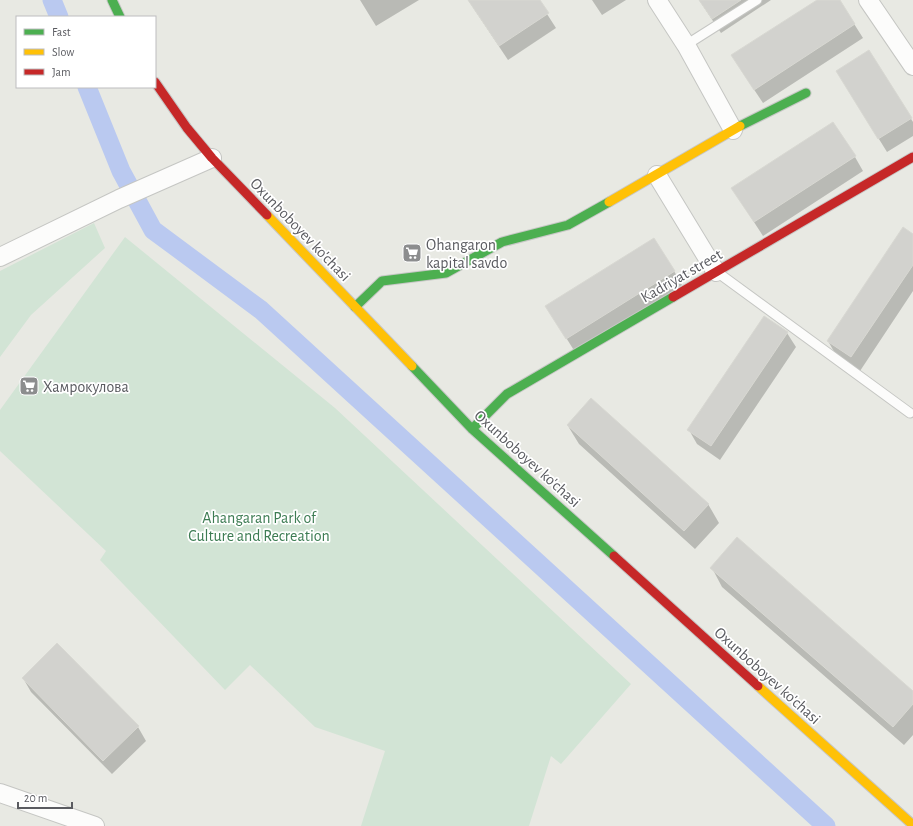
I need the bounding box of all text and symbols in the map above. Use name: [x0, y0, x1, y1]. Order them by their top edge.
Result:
legend: [16, 16, 156, 88]
text: Fast: [52, 26, 71, 38]
text: Slow: [52, 46, 74, 58]
text: Jam: [52, 66, 71, 78]
street label: Oxunboboyev ko'chasi: [246, 175, 353, 285]
place label: Ohangaron kapital savdo: [426, 237, 507, 271]
supermarket icon: Ohangaron kapital savdo: [401, 242, 423, 264]
street label: Kadriyat street: [638, 246, 725, 306]
supermarket icon: Хамрокулова: [18, 375, 40, 397]
place label: Хамрокулова: [43, 379, 129, 396]
street label: Oxunboboyev ko'chasi: [471, 407, 583, 511]
park label: Ahangaran Park of Culture and Recreation: [188, 510, 330, 544]
street label: Oxunboboyev ko'chasi: [711, 624, 823, 728]
scale bar: [18, 784, 72, 810]
text: 20 m: [24, 792, 47, 804]

